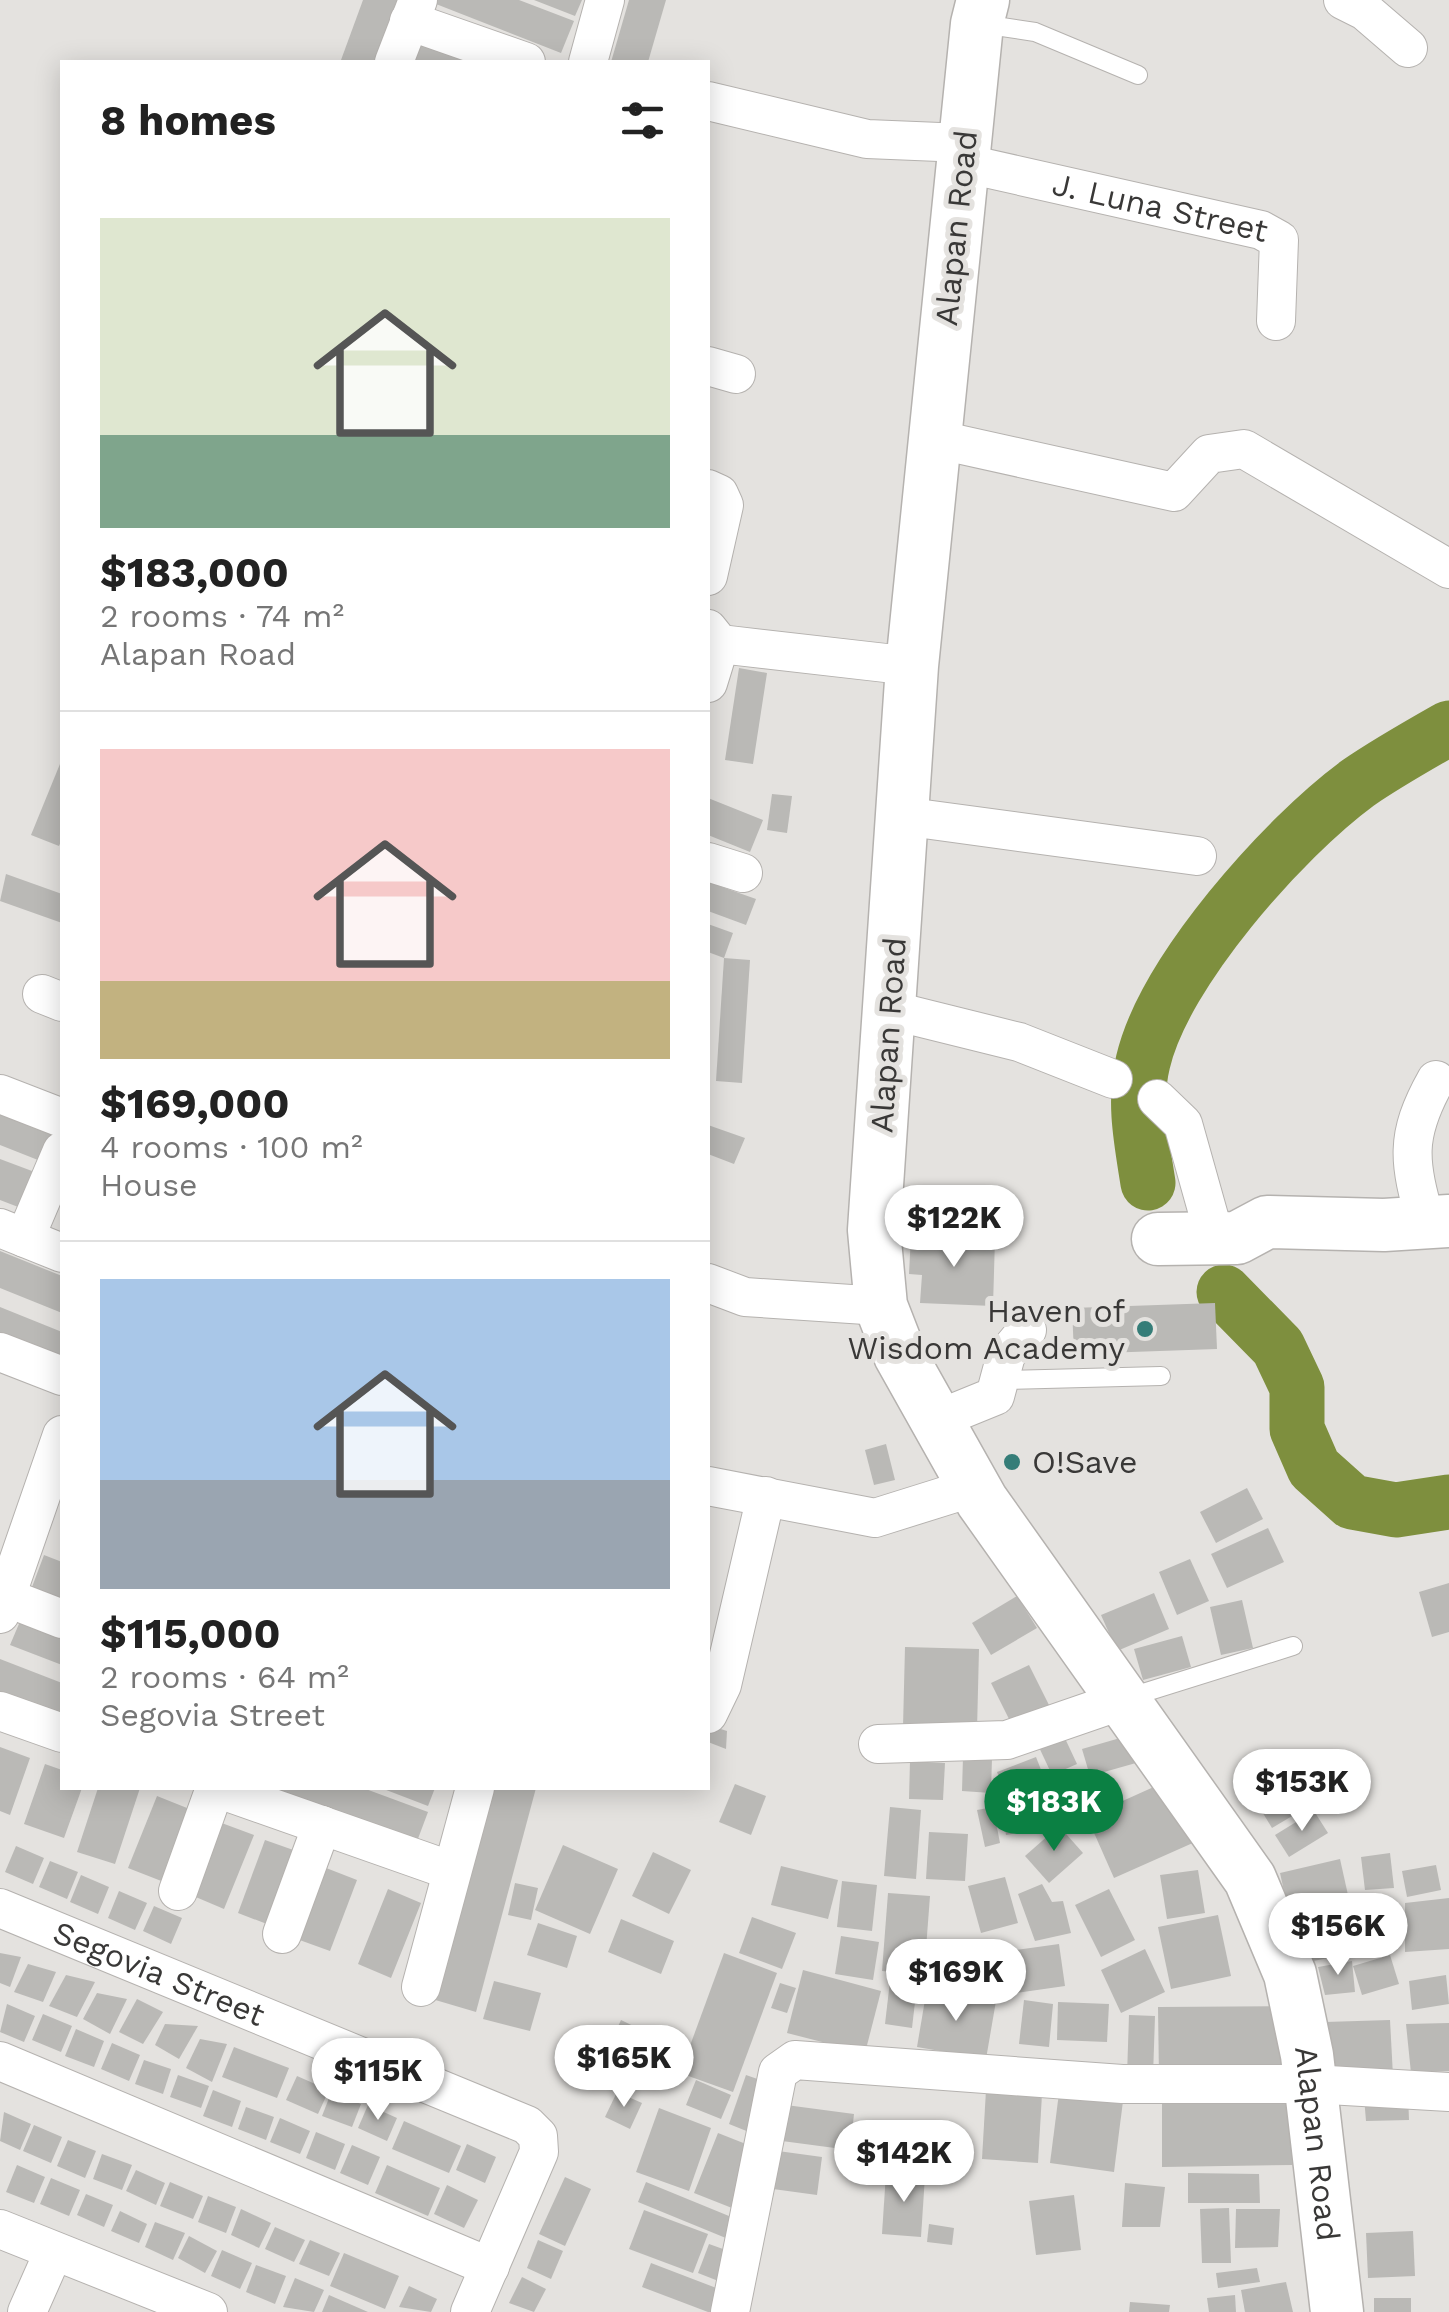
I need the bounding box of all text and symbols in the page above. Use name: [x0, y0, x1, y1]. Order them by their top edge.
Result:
icon: filters: [615, 93, 670, 148]
text: 8 homes: [100, 96, 276, 145]
street label: Alapan Road: [927, 129, 985, 327]
street label: J. Luna Street: [1049, 165, 1272, 250]
icon: home: [295, 283, 475, 463]
text: $183,000: [100, 548, 289, 597]
text: 2 rooms · 74 m²: [100, 597, 344, 635]
text: Alapan Road: [100, 635, 296, 673]
icon: home: [295, 814, 475, 994]
street label: Alapan Road: [862, 936, 914, 1134]
text: $169,000: [100, 1079, 289, 1128]
text: 4 rooms · 100 m²: [100, 1128, 363, 1166]
text: House: [100, 1166, 198, 1204]
pin: $122K: [884, 1185, 1024, 1270]
text: $122K: [907, 1198, 1001, 1236]
place label: Haven of Wisdom Academy: [848, 1292, 1125, 1367]
marker: Haven of Wisdom Academy: [1134, 1318, 1156, 1340]
icon: home: [295, 1344, 475, 1524]
place label: O!Save: [1032, 1443, 1138, 1481]
marker: O!Save: [1001, 1451, 1023, 1473]
text: $115,000: [100, 1609, 281, 1658]
text: 2 rooms · 64 m²: [100, 1658, 349, 1696]
text: Segovia Street: [100, 1696, 325, 1734]
pin: $153K: [1232, 1749, 1372, 1834]
text: $153K: [1255, 1762, 1349, 1800]
pin: $183K: [984, 1769, 1124, 1854]
text: $183K: [1006, 1782, 1102, 1820]
pin: $156K: [1268, 1893, 1408, 1978]
text: $156K: [1291, 1906, 1385, 1944]
street label: Segovia Street: [48, 1913, 270, 2034]
pin: $169K: [886, 1939, 1026, 2024]
text: $169K: [908, 1952, 1004, 1990]
pin: $165K: [554, 2025, 694, 2110]
pin: $115K: [308, 2038, 448, 2123]
text: $165K: [577, 2038, 671, 2076]
street label: Alapan Road: [1287, 2044, 1348, 2243]
text: $115K: [334, 2051, 422, 2089]
pin: $142K: [834, 2120, 974, 2205]
text: $142K: [856, 2133, 952, 2171]

